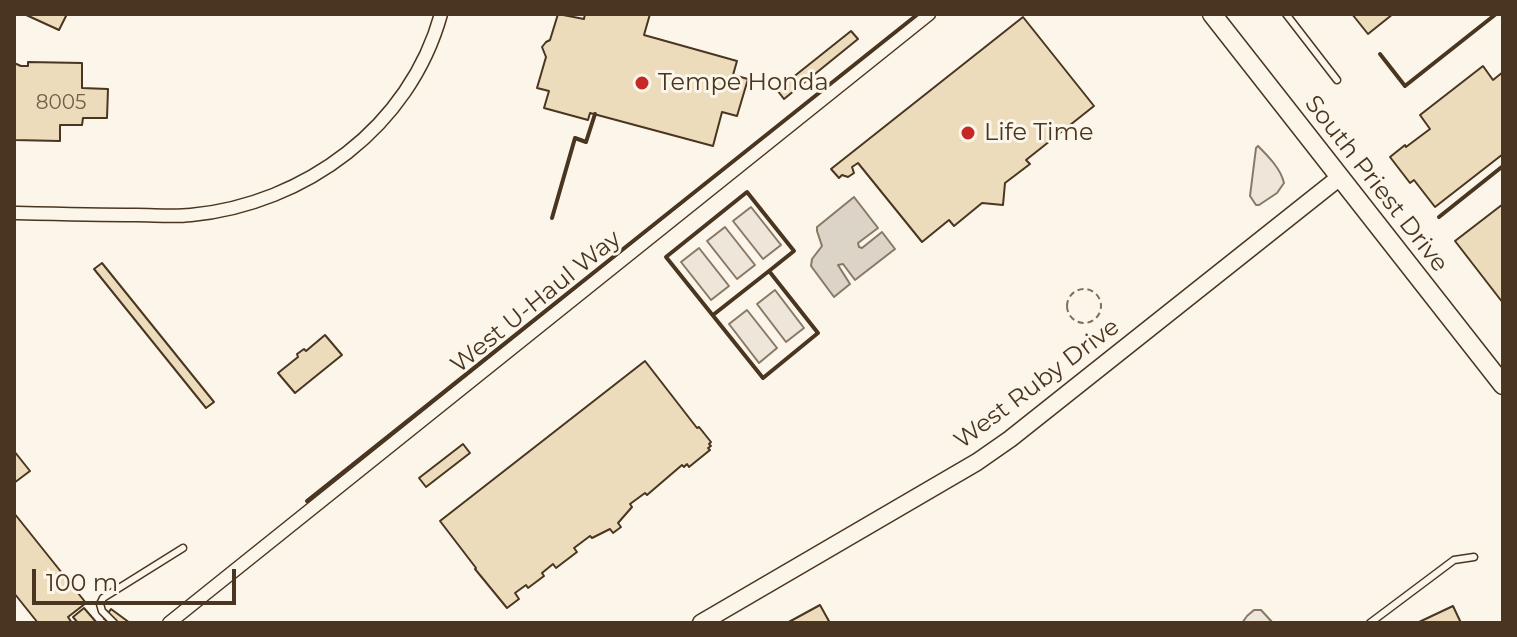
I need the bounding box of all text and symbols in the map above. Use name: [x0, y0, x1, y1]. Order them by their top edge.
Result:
place label: Tempe Honda: [658, 69, 829, 97]
marker: Tempe Honda: [633, 74, 651, 92]
street label: South Priest Drive: [1298, 90, 1454, 278]
house number: 8005: [36, 91, 86, 115]
place label: Life Time: [984, 119, 1093, 147]
marker: Life Time: [959, 124, 977, 142]
street label: West U-Haul Way: [445, 225, 627, 379]
street label: West Ruby Drive: [949, 313, 1125, 455]
scale bar: [36, 553, 240, 603]
text: 100 m: [46, 568, 118, 597]

